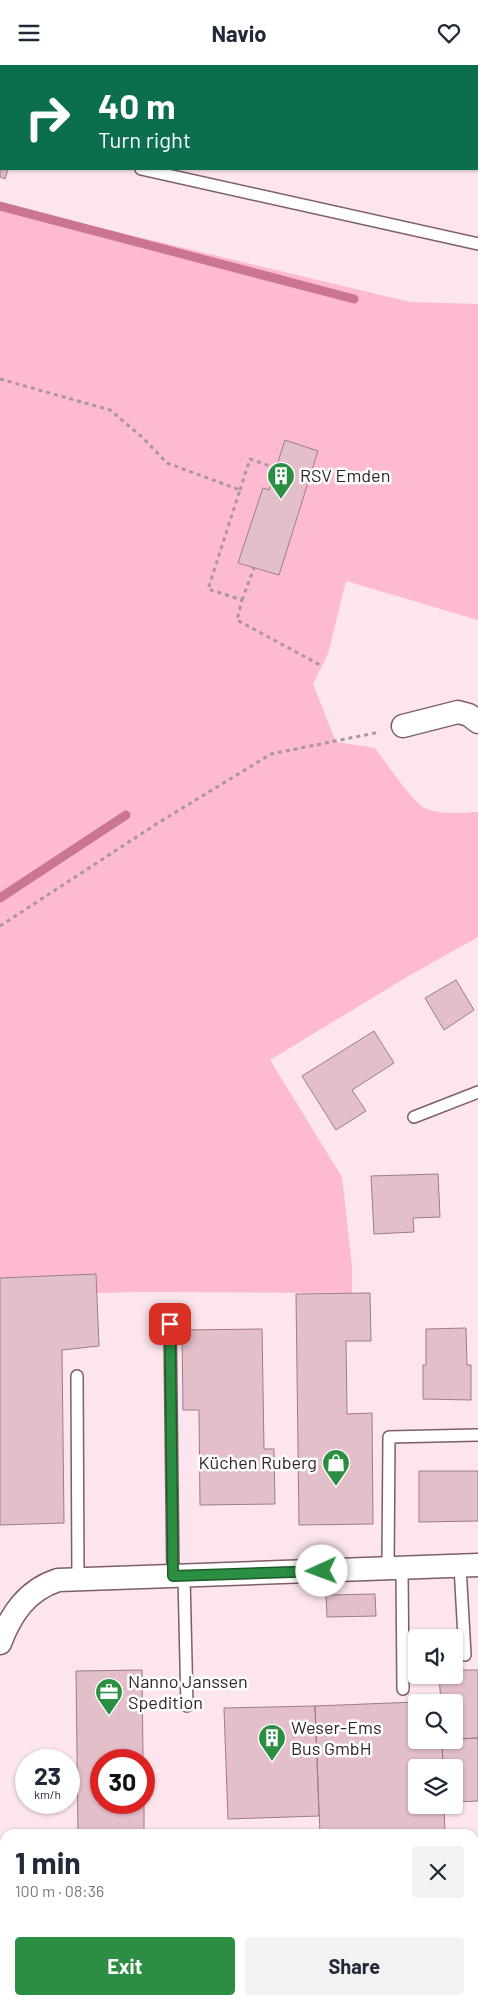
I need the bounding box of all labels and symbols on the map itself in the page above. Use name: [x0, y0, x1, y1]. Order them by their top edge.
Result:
building icon: RSV Emden: [266, 461, 296, 500]
place label: RSV Emden: [300, 464, 390, 486]
pin: [149, 1303, 191, 1345]
shop icon: Küchen Ruberg: [321, 1448, 351, 1487]
place label: Küchen Ruberg: [199, 1451, 317, 1473]
position arrow: [295, 1544, 347, 1596]
place label: Nanno Janssen Spedition: [128, 1670, 248, 1713]
office icon: Nanno Janssen Spedition: [94, 1677, 124, 1716]
place label: Weser-Ems Bus GmbH: [291, 1716, 382, 1759]
building icon: Weser-Ems Bus GmbH: [257, 1723, 287, 1762]
speed limit sign: 30: [90, 1749, 155, 1814]

